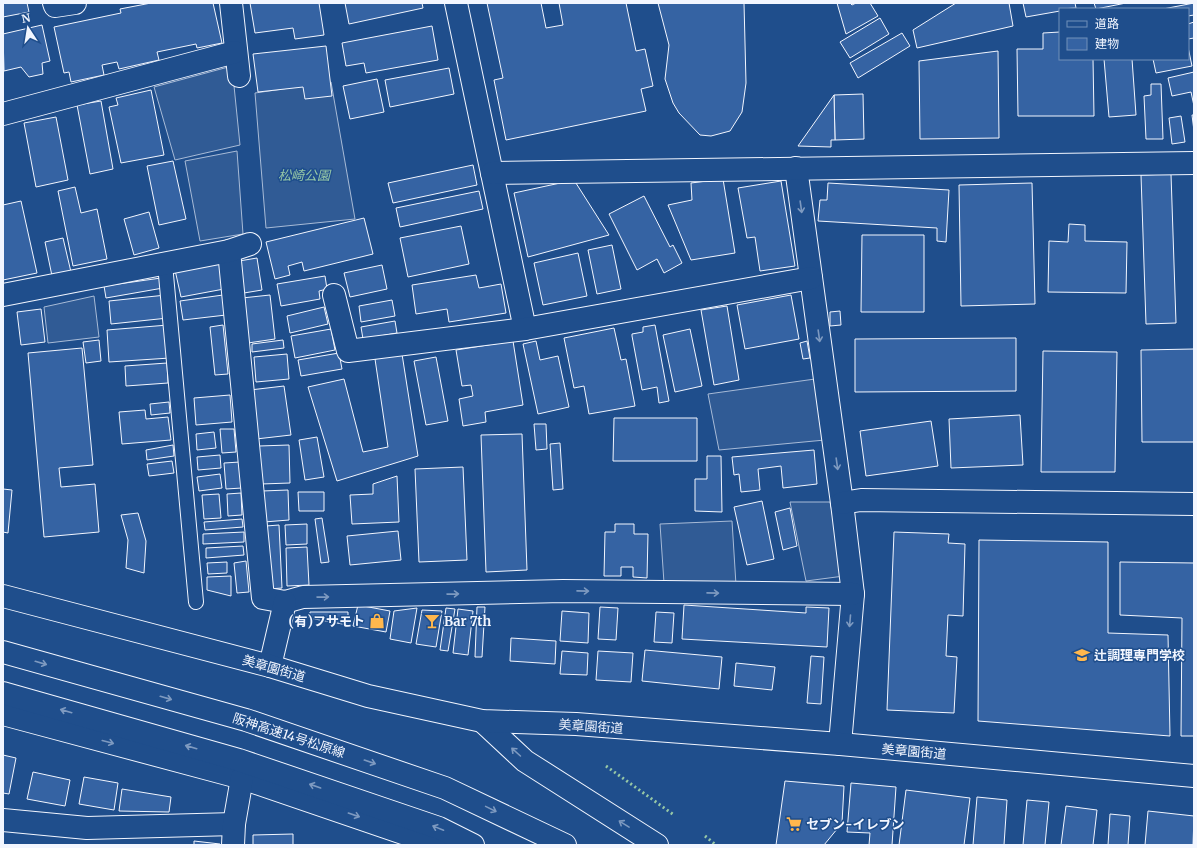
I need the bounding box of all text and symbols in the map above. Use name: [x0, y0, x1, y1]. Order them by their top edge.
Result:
north arrow: [8, 8, 48, 48]
legend: [1059, 8, 1189, 60]
text: N: [20, 10, 32, 26]
text: 道路: [1095, 16, 1119, 31]
text: 建物: [1095, 36, 1119, 51]
park label: 松崎公園: [278, 167, 332, 184]
one-way arrow: [797, 200, 805, 213]
one-way arrow: [815, 329, 823, 342]
one-way arrow: [833, 458, 841, 471]
one-way arrow: [576, 587, 589, 595]
one-way arrow: [706, 589, 719, 597]
one-way arrow: [446, 590, 459, 598]
one-way arrow: [316, 593, 329, 601]
shop icon: (有)フサモト: [368, 612, 386, 630]
bar icon: Bar 7th: [423, 612, 441, 630]
place label: (有)フサモト: [289, 613, 365, 630]
place label: Bar 7th: [444, 613, 491, 630]
one-way arrow: [846, 614, 854, 627]
school or university icon: 辻調理専門学校: [1073, 646, 1091, 664]
place label: 辻調理専門学校: [1094, 647, 1185, 664]
street label: 美章園街道: [240, 651, 307, 686]
one-way arrow: [34, 659, 47, 667]
one-way arrow: [159, 694, 172, 702]
one-way arrow: [60, 707, 73, 714]
street label: 阪神高速14号松原線: [231, 709, 347, 762]
street label: 美章園街道: [558, 716, 624, 737]
one-way arrow: [102, 739, 115, 747]
street label: 美章園街道: [881, 740, 947, 763]
one-way arrow: [185, 742, 198, 750]
one-way arrow: [511, 748, 521, 757]
one-way arrow: [363, 759, 376, 766]
one-way arrow: [308, 782, 321, 789]
one-way arrow: [484, 806, 496, 813]
one-way arrow: [347, 812, 359, 820]
supermarket icon: セブン-イレブン: [785, 815, 803, 833]
place label: セブン-イレブン: [806, 816, 905, 833]
one-way arrow: [618, 820, 630, 828]
one-way arrow: [432, 824, 444, 831]

